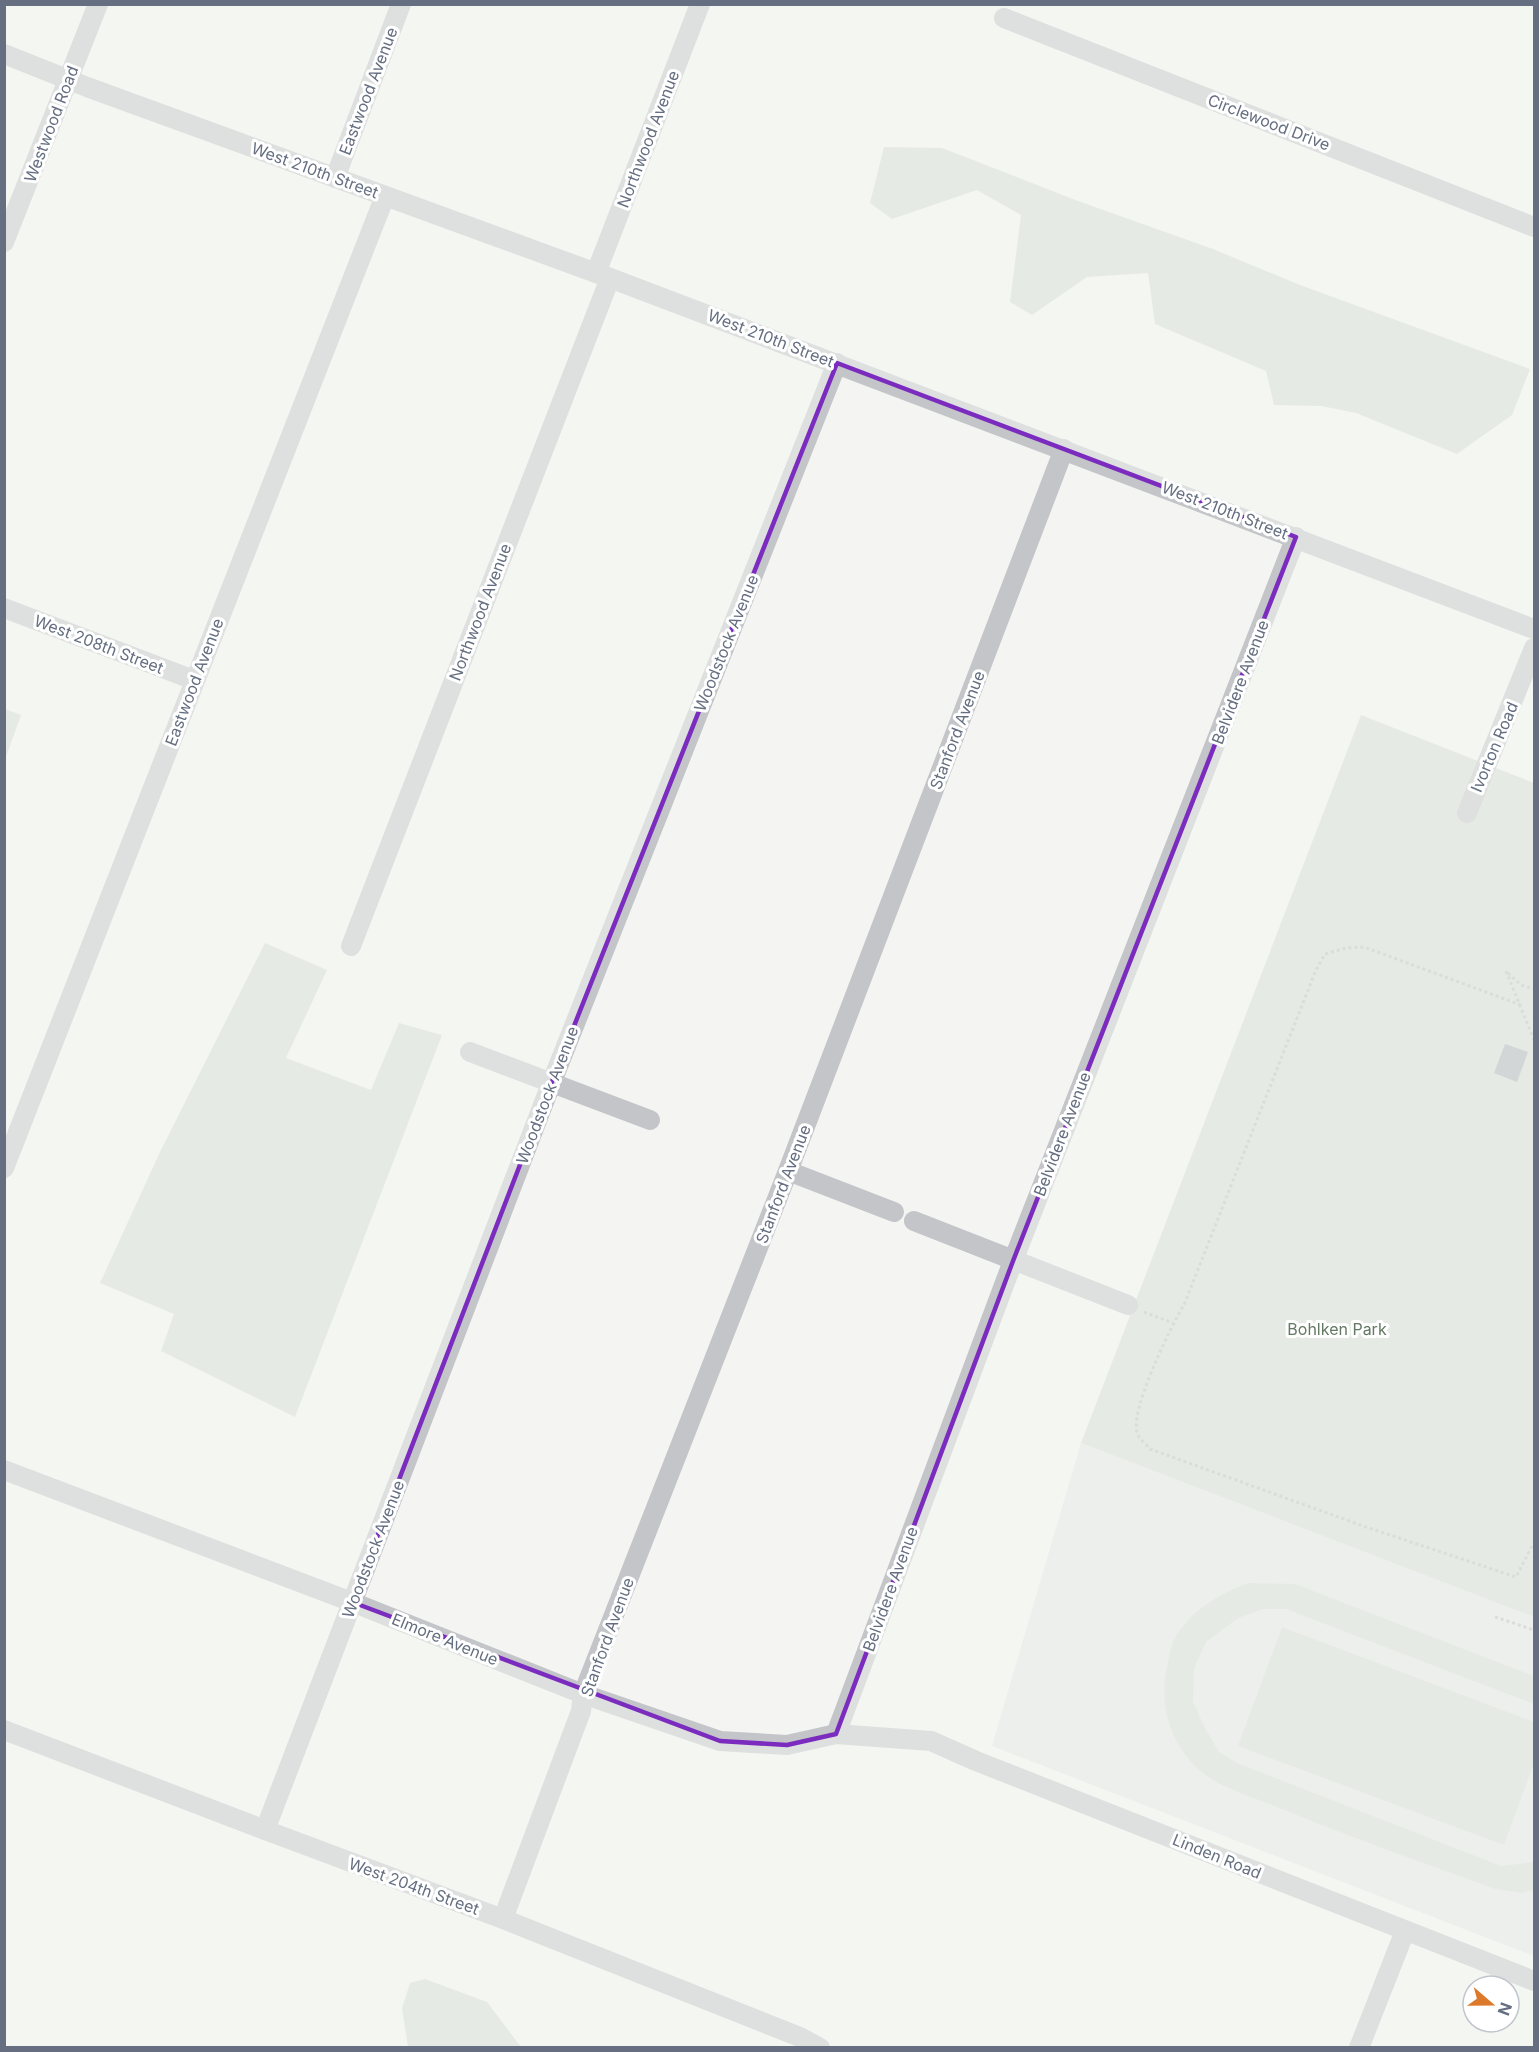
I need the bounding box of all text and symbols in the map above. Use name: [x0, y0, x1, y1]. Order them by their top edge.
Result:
street label: Eastwood Avenue: [334, 24, 402, 158]
street label: Westwood Road: [20, 63, 82, 185]
street label: Northwood Avenue: [613, 68, 683, 210]
street label: Circlewood Drive: [1205, 89, 1333, 155]
street label: West 210th Street: [249, 138, 381, 202]
street label: West 210th Street: [705, 305, 837, 371]
street label: West 210th Street: [1159, 477, 1291, 543]
street label: Northwood Avenue: [445, 541, 515, 683]
street label: Woodstock Avenue: [689, 572, 763, 714]
street label: West 208th Street: [32, 610, 166, 678]
street label: Eastwood Avenue: [160, 615, 228, 749]
street label: Belvidere Avenue: [1207, 617, 1273, 747]
street label: Stanford Avenue: [925, 668, 989, 792]
street label: Ivorton Road: [1466, 699, 1522, 795]
street label: Woodstock Avenue: [512, 1023, 582, 1167]
street label: Belvidere Avenue: [1029, 1069, 1095, 1199]
street label: Stanford Avenue: [751, 1122, 815, 1246]
park label: Bohlken Park: [1287, 1319, 1387, 1339]
street label: Woodstock Avenue: [338, 1477, 408, 1621]
street label: Belvidere Avenue: [858, 1524, 922, 1654]
street label: Stanford Avenue: [576, 1575, 638, 1699]
street label: Elmore Avenue: [389, 1609, 501, 1669]
street label: Linden Road: [1170, 1829, 1264, 1883]
street label: West 204th Street: [346, 1853, 482, 1919]
north arrow: [1461, 1974, 1521, 2034]
text: N: [1494, 2000, 1517, 2018]

